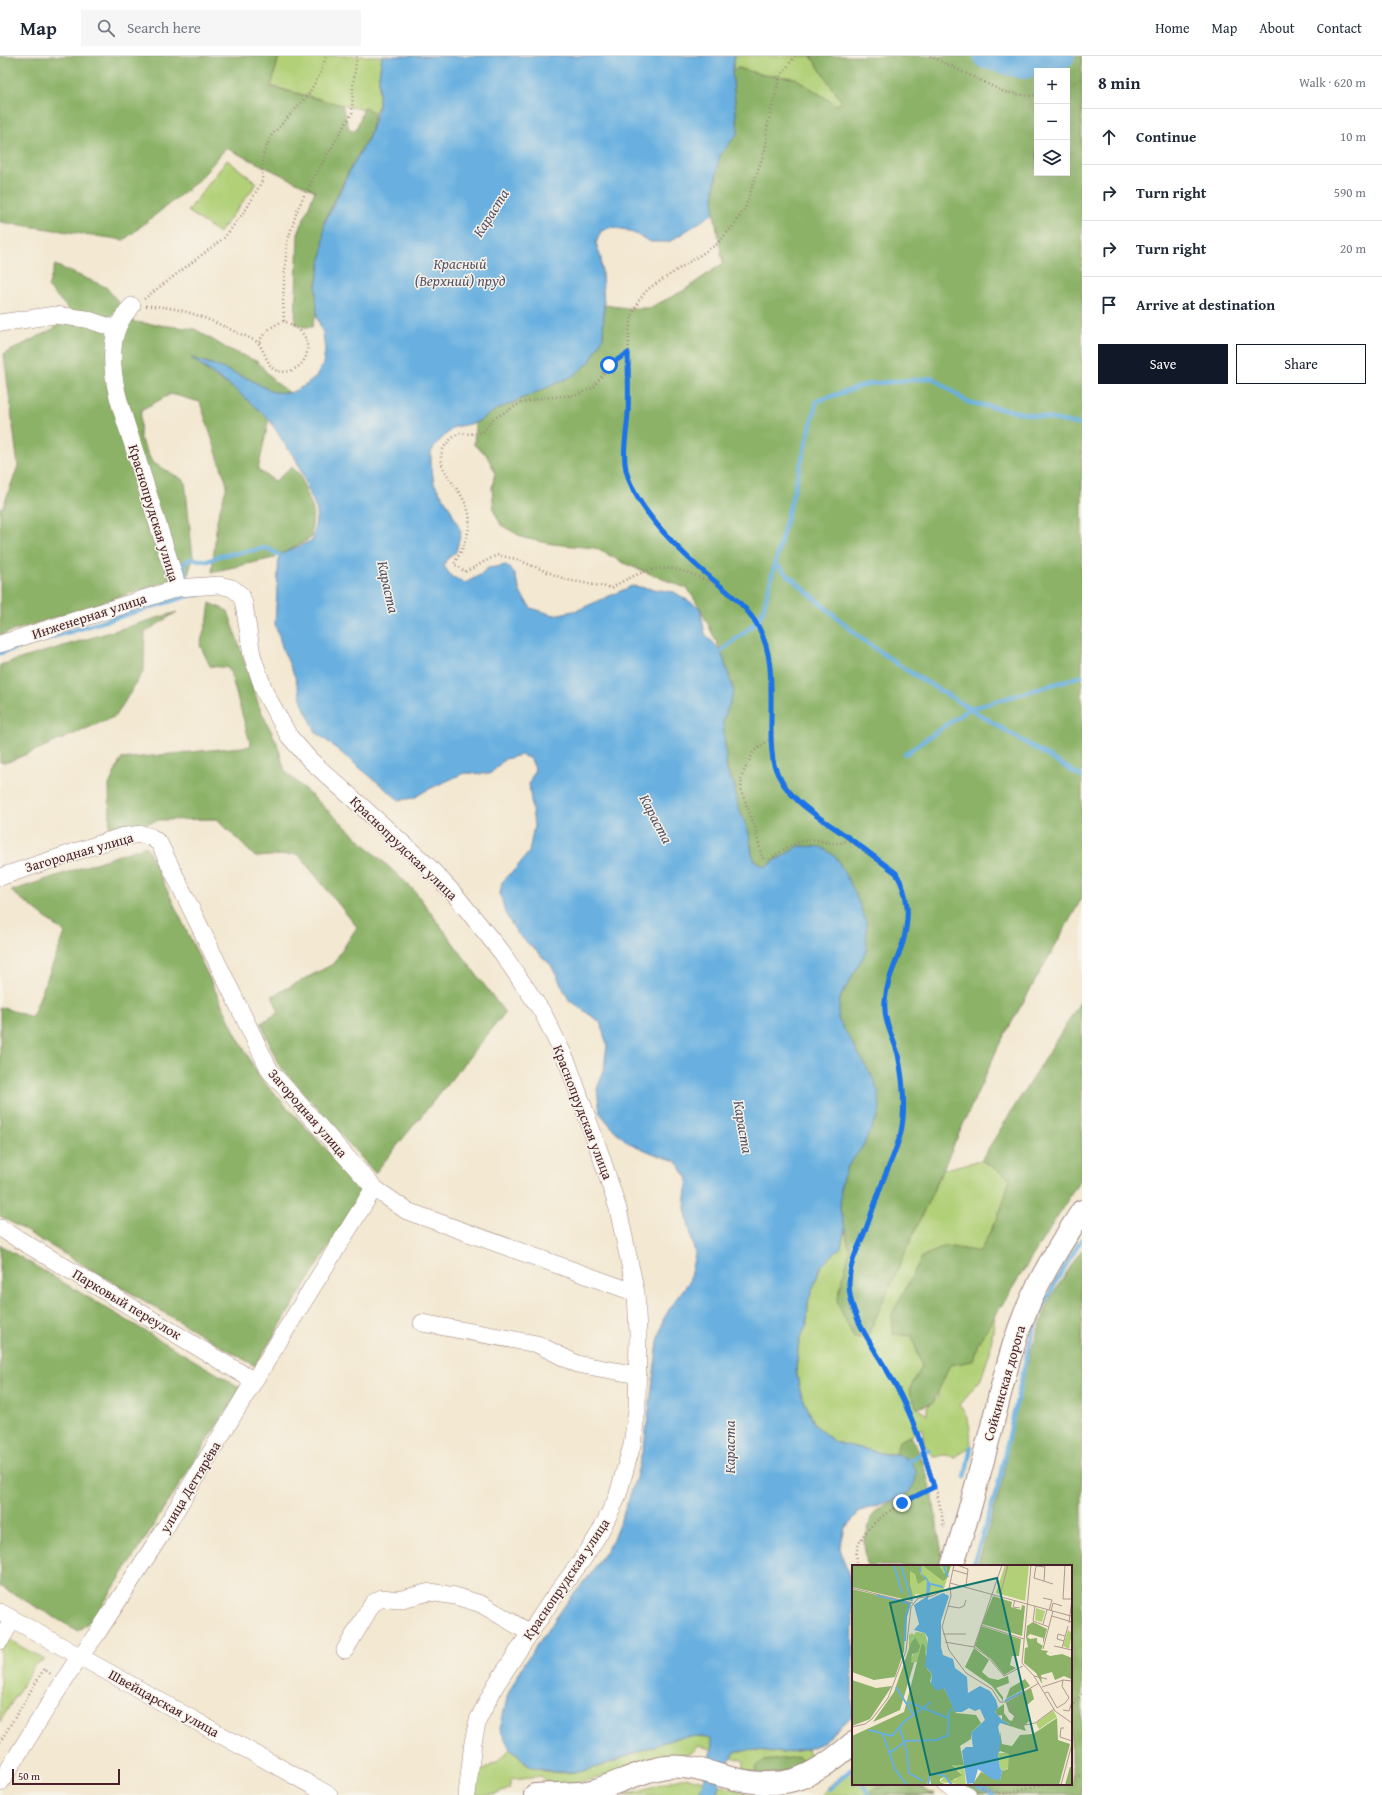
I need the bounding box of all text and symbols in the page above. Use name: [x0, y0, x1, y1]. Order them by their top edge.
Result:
search box: [81, 10, 361, 46]
text: Map: [20, 14, 57, 42]
icon: search: [95, 17, 117, 39]
text: Search here: [127, 17, 201, 38]
text: Home: [1155, 18, 1190, 38]
text: Map: [1212, 18, 1237, 38]
text: About: [1259, 18, 1295, 38]
text: Contact: [1317, 18, 1362, 38]
map controls: [1034, 68, 1070, 176]
button: +: [1034, 68, 1070, 104]
text: 8 min: [1098, 70, 1140, 95]
text: Walk · 620 m: [1299, 73, 1366, 92]
button: −: [1034, 104, 1070, 140]
icon: ahead: [1098, 126, 1120, 148]
text: Continue: [1136, 126, 1197, 147]
text: 10 m: [1340, 127, 1366, 146]
button: layers: [1034, 140, 1070, 176]
icon: right: [1098, 182, 1120, 204]
text: Turn right: [1136, 182, 1207, 203]
text: 590 m: [1334, 183, 1366, 202]
water label: Караста: [468, 184, 514, 241]
icon: right: [1098, 238, 1120, 260]
text: Turn right: [1136, 238, 1207, 259]
text: 20 m: [1340, 239, 1366, 258]
water label: Красный (Верхний) пруд: [415, 253, 506, 291]
icon: arrive: [1098, 294, 1120, 316]
text: Arrive at destination: [1136, 294, 1275, 315]
button: Save: [1098, 344, 1228, 384]
button: Share: [1236, 344, 1366, 384]
route start: [600, 356, 618, 374]
street label: Краснопрудская улица: [124, 442, 185, 584]
water label: Караста: [372, 559, 405, 615]
street label: Инженерная улица: [29, 588, 149, 644]
water label: Караста: [635, 790, 678, 847]
street label: Краснопрудская улица: [346, 791, 462, 905]
street label: Загородная улица: [22, 827, 136, 877]
street label: Краснопрудская улица: [548, 1042, 618, 1182]
street label: Загородная улица: [264, 1064, 353, 1162]
water label: Караста: [729, 1099, 758, 1155]
street label: Парковый переулок: [69, 1264, 186, 1345]
street label: Сойкинская дорога: [978, 1323, 1030, 1443]
water label: Караста: [719, 1420, 740, 1474]
street label: улица Дегтярёва: [154, 1437, 225, 1537]
route end: [893, 1494, 911, 1512]
street label: Краснопрудская улица: [518, 1514, 614, 1644]
inset map: [852, 1565, 1072, 1785]
street label: Швейцарская улица: [105, 1664, 223, 1742]
scale bar: [12, 1767, 120, 1786]
text: 50 m: [18, 1768, 40, 1784]

